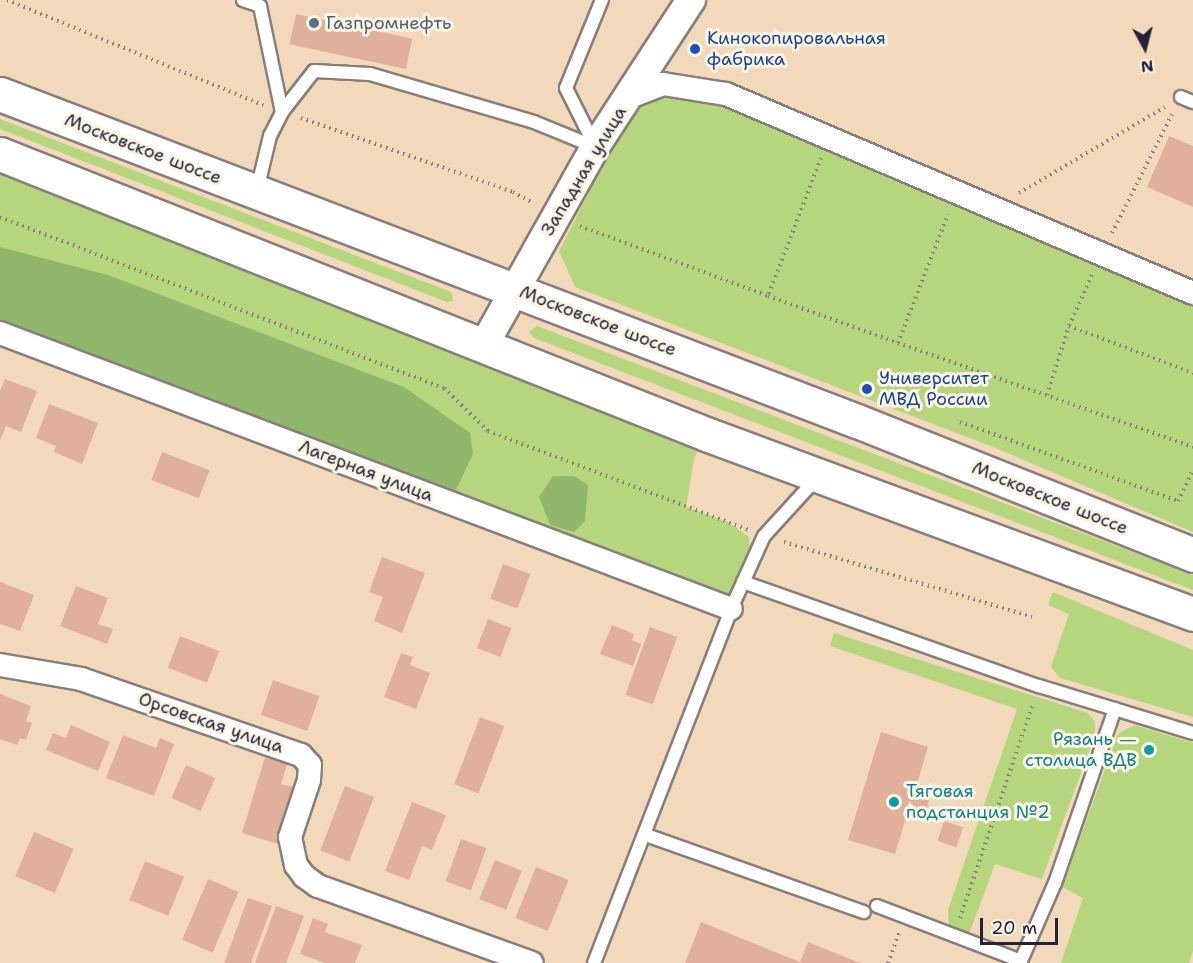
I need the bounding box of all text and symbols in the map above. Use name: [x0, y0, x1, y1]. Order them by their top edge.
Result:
place label: Газпромнефть: [326, 12, 451, 34]
marker: Газпромнефть: [307, 16, 321, 30]
north arrow: [1115, 18, 1175, 78]
place label: Кинокопировальная фабрика: [707, 28, 886, 70]
marker: Кинокопировальная фабрика: [688, 42, 702, 56]
text: N: [1140, 55, 1155, 78]
street label: Западная улица: [537, 102, 631, 240]
street label: Московское шоссе: [62, 109, 224, 189]
street label: Московское шоссе: [517, 281, 679, 361]
place label: Университет МВД России: [879, 368, 989, 410]
marker: Университет МВД России: [860, 382, 874, 396]
street label: Лагерная улица: [296, 435, 436, 507]
street label: Московское шоссе: [969, 457, 1131, 539]
street label: Орсовская улица: [136, 688, 286, 758]
place label: Рязань — столица ВДВ: [1025, 729, 1137, 771]
marker: Рязань — столица ВДВ: [1142, 743, 1156, 757]
place label: Тяговая подстанция №2: [906, 781, 1050, 824]
marker: Тяговая подстанция №2: [887, 795, 901, 809]
scale bar: [983, 906, 1061, 944]
text: 20 m: [991, 916, 1037, 940]

